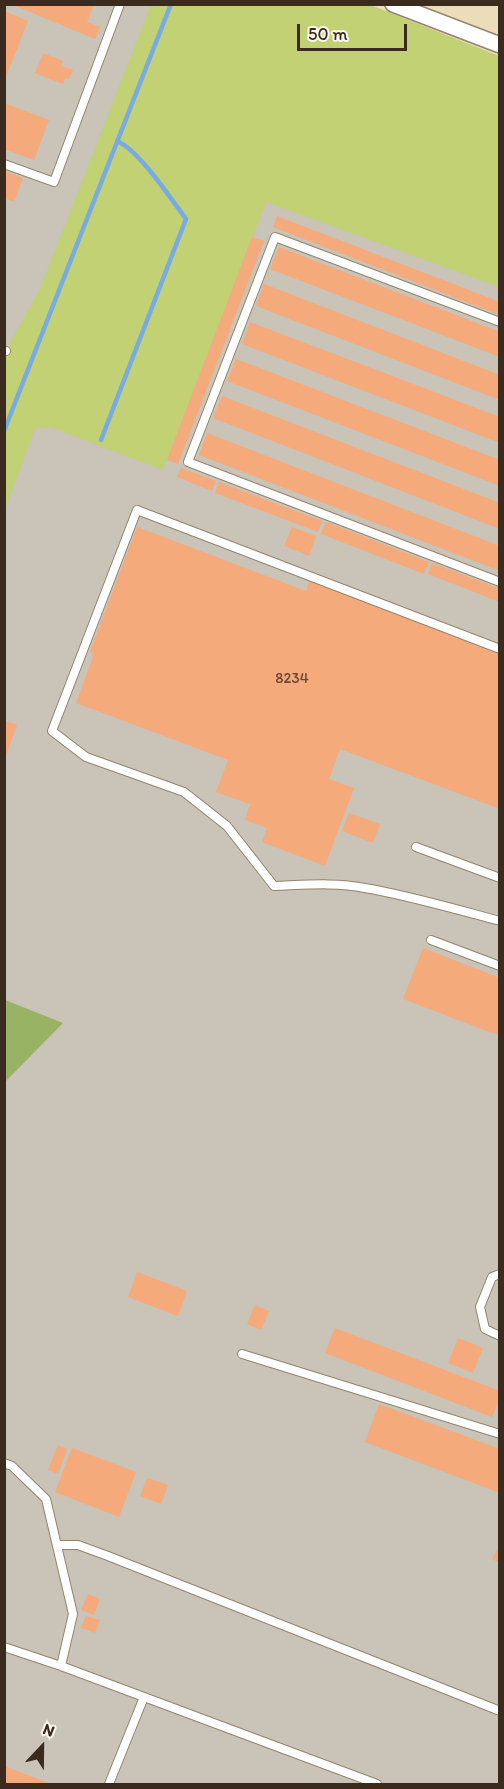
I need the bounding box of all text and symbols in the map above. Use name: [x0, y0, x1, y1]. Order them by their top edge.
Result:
scale bar: [300, 12, 410, 50]
text: 50 m: [308, 23, 348, 45]
house number: 8234: [275, 670, 309, 688]
north arrow: [12, 1717, 72, 1777]
text: N: [40, 1719, 58, 1741]

